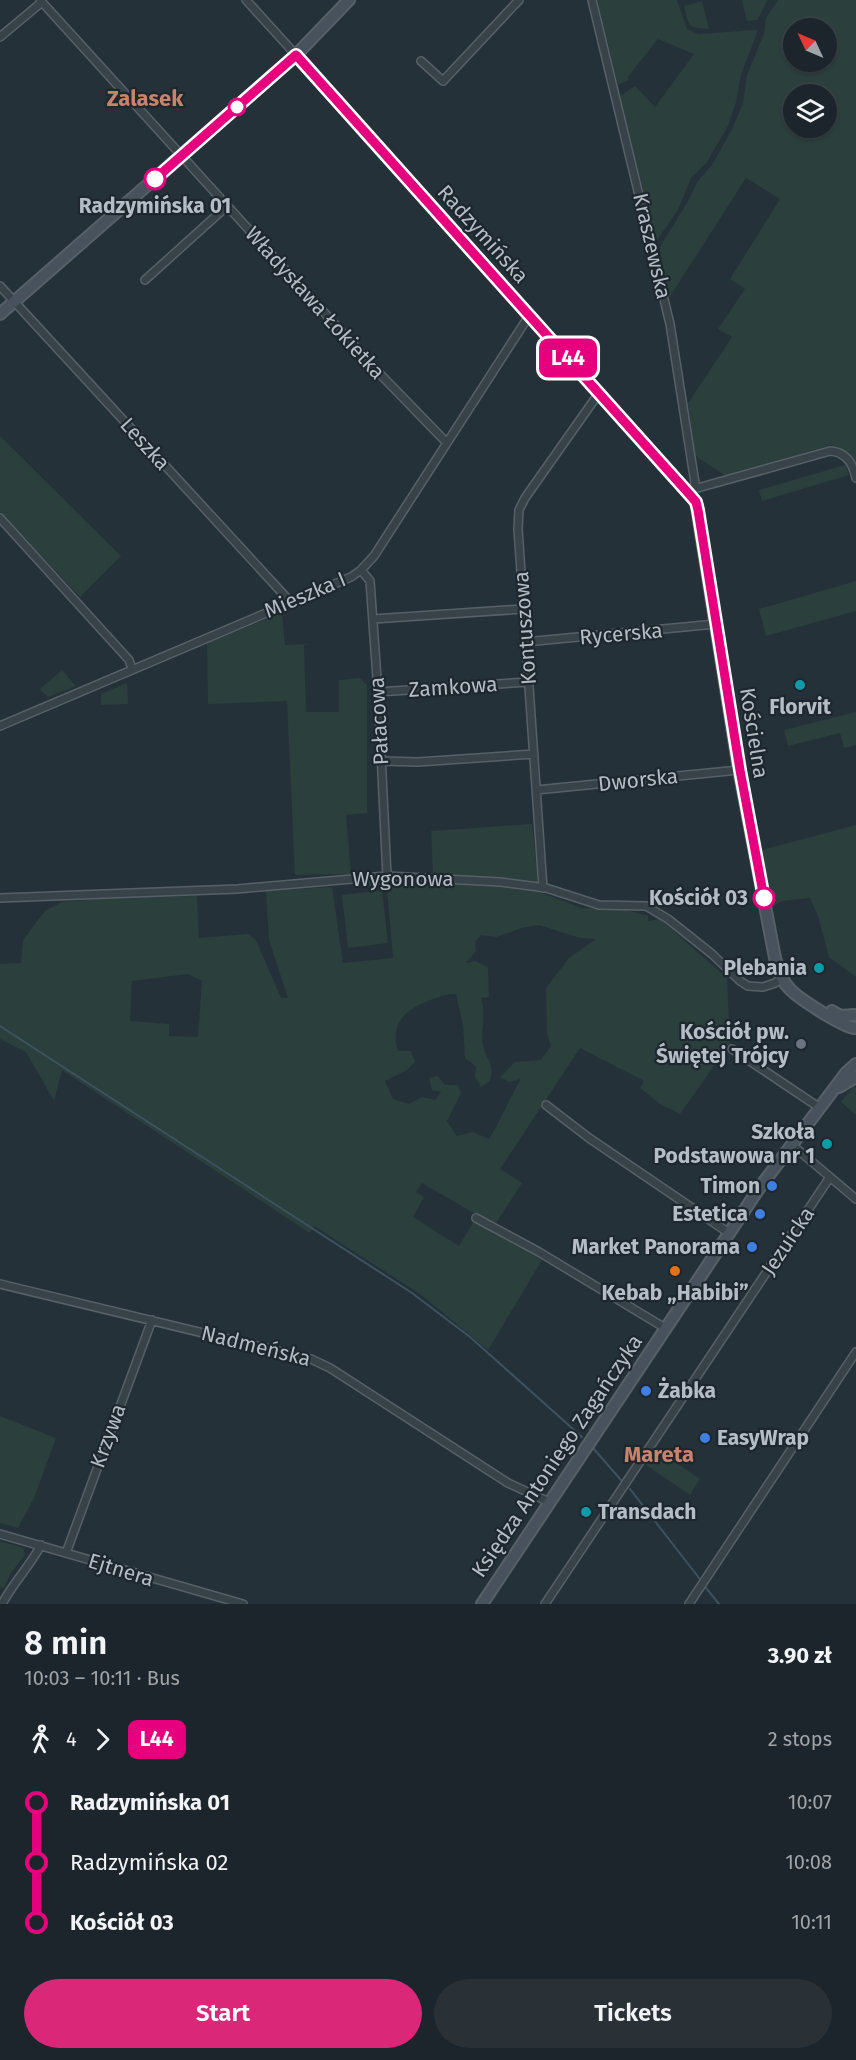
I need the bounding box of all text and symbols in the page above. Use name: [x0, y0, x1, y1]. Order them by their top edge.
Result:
north arrow: [783, 18, 837, 72]
map controls: [783, 18, 837, 138]
button: layers: [783, 84, 837, 138]
district label: Zalasek: [107, 85, 184, 112]
unlabelled marker: [228, 98, 246, 116]
marker: Radzymińska 01: [144, 168, 166, 190]
street label: Radzymińska: [432, 179, 534, 289]
street label: Kraszewska: [627, 190, 677, 302]
place label: Radzymińska 01: [79, 193, 231, 219]
street label: Władysława Łokietka: [239, 221, 391, 385]
line badge: L44: [534, 338, 602, 378]
text: L44: [551, 345, 585, 371]
street label: Leszka: [115, 412, 175, 476]
street label: Mieszka I: [260, 566, 350, 624]
street label: Kontuszowa: [508, 570, 542, 686]
street label: Rycerska: [578, 617, 664, 651]
street label: Zamkowa: [408, 671, 498, 703]
street label: Pałacowa: [364, 676, 394, 766]
marker: Florvit: [793, 678, 807, 692]
street label: Kościelna: [734, 686, 774, 780]
place label: Florvit: [769, 694, 832, 720]
street label: Dworska: [597, 763, 679, 797]
street label: Wygonowa: [352, 866, 454, 892]
place label: Kościół 03: [649, 885, 748, 911]
marker: Kościół 03: [753, 887, 775, 909]
place label: Plebania: [724, 955, 807, 981]
marker: Plebania: [812, 961, 826, 975]
place label: Kościół pw. Świętej Trójcy: [656, 1019, 789, 1069]
marker: Kościół pw. Świętej Trójcy: [794, 1037, 808, 1051]
place label: Szkoła Podstawowa nr 1: [654, 1119, 815, 1169]
marker: Szkoła Podstawowa nr 1: [820, 1137, 834, 1151]
place label: Timon: [701, 1173, 760, 1199]
marker: Timon: [765, 1179, 779, 1193]
place label: Estetica: [672, 1201, 748, 1227]
street label: Jezuicka: [756, 1202, 820, 1280]
marker: Estetica: [753, 1207, 767, 1221]
place label: Market Panorama: [572, 1234, 740, 1260]
marker: Market Panorama: [745, 1240, 759, 1254]
marker: Kebab „Habibi”: [668, 1264, 682, 1278]
place label: Kebab „Habibi”: [601, 1280, 749, 1306]
street label: Nadmeńska: [199, 1320, 313, 1372]
street label: Księdza Antoniego Zagańczyka: [466, 1330, 648, 1582]
place label: Żabka: [658, 1377, 716, 1404]
marker: Żabka: [639, 1384, 653, 1398]
street label: Krzywa: [84, 1401, 132, 1471]
place label: EasyWrap: [717, 1425, 809, 1451]
marker: EasyWrap: [698, 1431, 712, 1445]
district label: Mareta: [624, 1441, 694, 1468]
place label: Transdach: [598, 1499, 696, 1525]
marker: Transdach: [579, 1505, 593, 1519]
street label: Ejtnera: [85, 1548, 157, 1592]
text: 8 min: [24, 1623, 107, 1663]
text: 3.90 zł: [768, 1642, 832, 1669]
text: 10:03 – 10:11 · Bus: [24, 1666, 180, 1690]
icon: walk: [24, 1723, 57, 1756]
icon: forward: [86, 1723, 119, 1756]
text: L44: [140, 1726, 174, 1752]
text: 4: [66, 1727, 77, 1751]
text: 2 stops: [768, 1727, 832, 1751]
text: Radzymińska 01: [70, 1789, 230, 1816]
text: 10:07: [788, 1790, 832, 1814]
text: Radzymińska 02: [70, 1849, 229, 1876]
text: 10:08: [785, 1850, 832, 1874]
text: Kościół 03: [70, 1909, 174, 1936]
text: 10:11: [791, 1910, 832, 1934]
button: Start: [24, 1979, 422, 2048]
button: Tickets: [434, 1979, 832, 2048]

